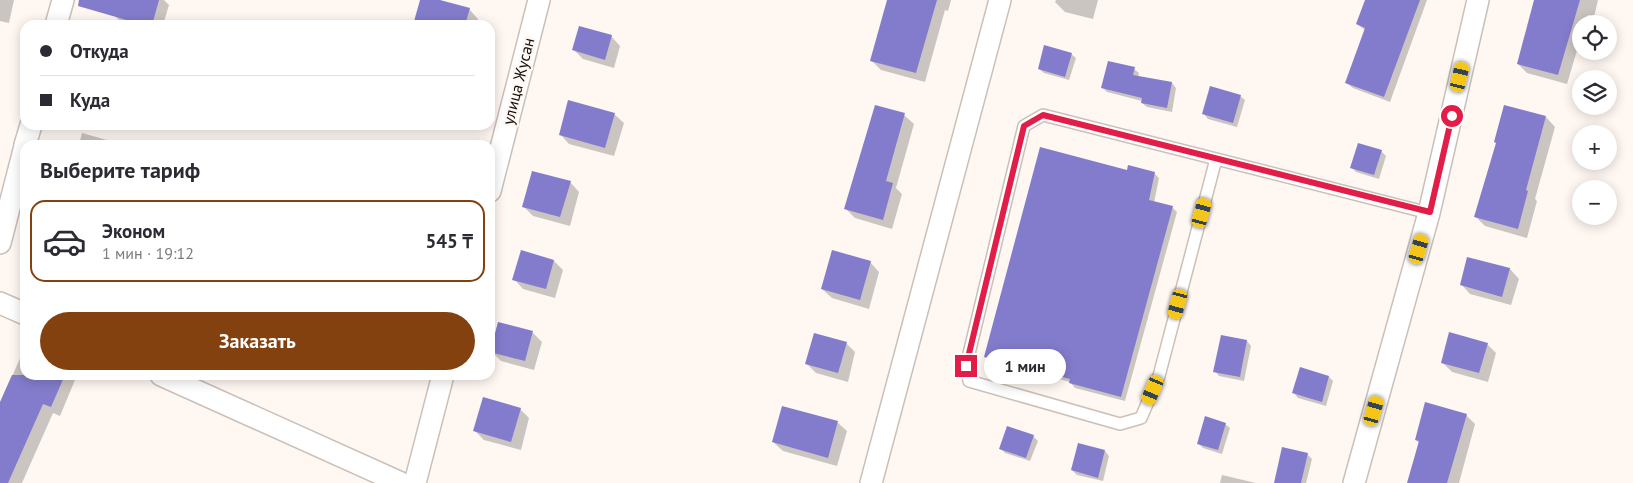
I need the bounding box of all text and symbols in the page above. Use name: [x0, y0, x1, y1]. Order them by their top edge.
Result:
map controls: [1572, 15, 1617, 225]
button: locate: [1572, 15, 1617, 60]
street label: улица Жусан: [498, 35, 538, 127]
text: Откуда: [70, 39, 129, 63]
car: [1449, 61, 1470, 93]
button: layers: [1572, 70, 1617, 115]
text: Куда: [70, 88, 110, 112]
route start: [1441, 105, 1463, 127]
button: +: [1572, 125, 1617, 170]
text: Выберите тариф: [40, 156, 200, 184]
button: −: [1572, 180, 1617, 225]
car: [1190, 197, 1213, 229]
icon: car: [42, 219, 87, 264]
text: Эконом: [102, 219, 165, 243]
text: 545 ₸: [425, 229, 473, 253]
car: [1407, 233, 1430, 265]
text: 1 мин · 19:12: [102, 243, 194, 263]
car: [1166, 288, 1189, 320]
button: Заказать: [40, 312, 475, 370]
callout: 1 мин: [984, 348, 1066, 384]
route end: [955, 355, 977, 377]
text: 1 мин: [1004, 356, 1046, 376]
car: [1140, 373, 1165, 407]
car: [1362, 395, 1385, 427]

